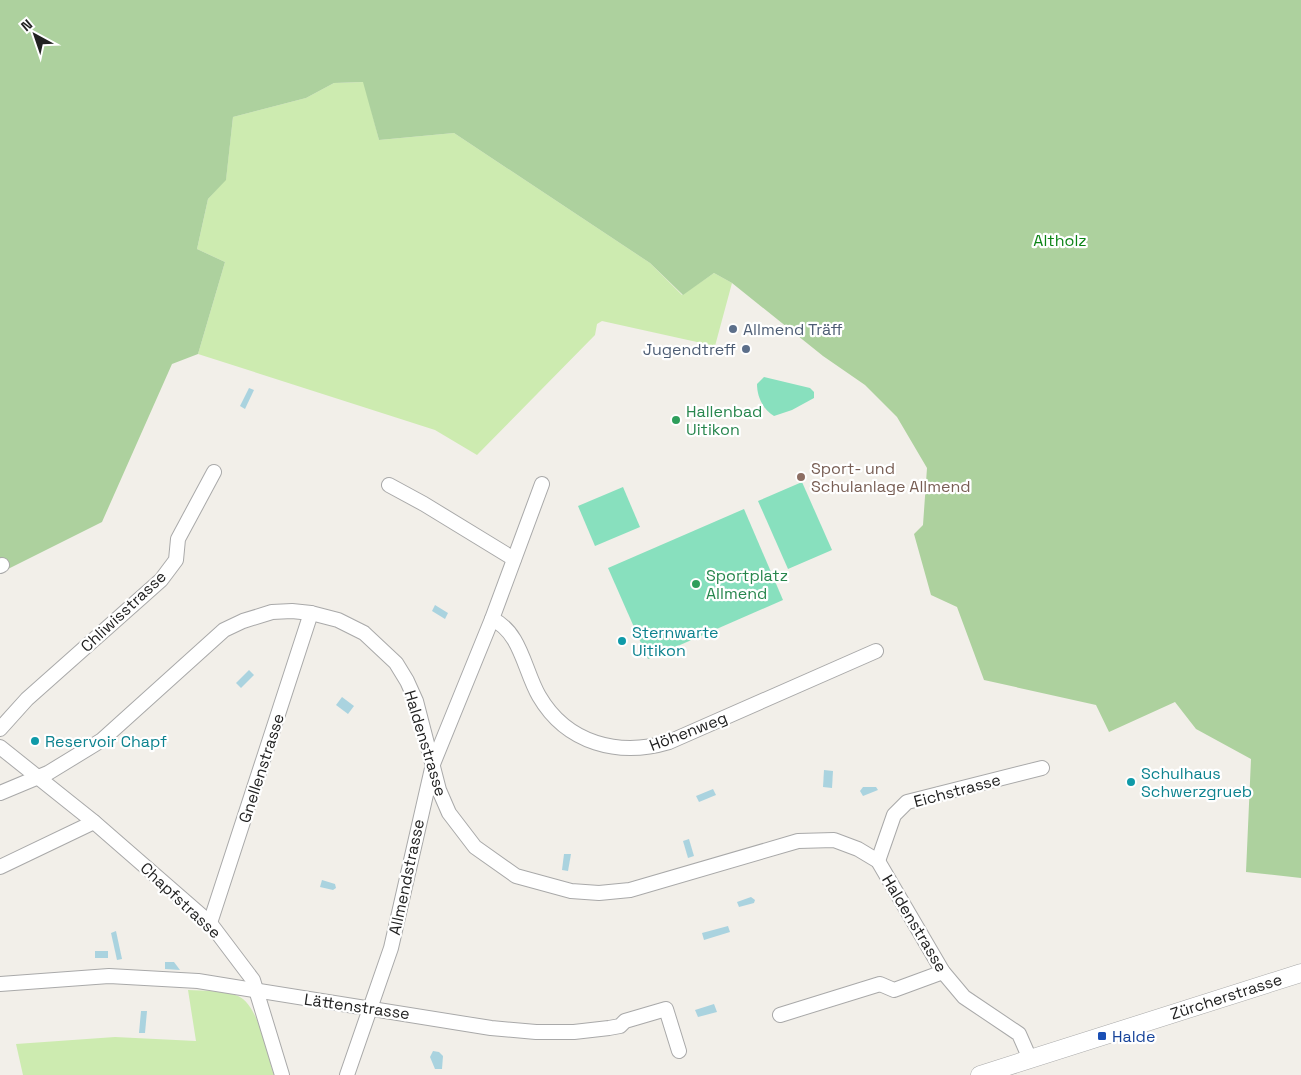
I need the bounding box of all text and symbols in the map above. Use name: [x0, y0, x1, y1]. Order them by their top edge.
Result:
north arrow: [10, 10, 60, 60]
text: N: [17, 15, 36, 35]
park label: Altholz: [1033, 230, 1087, 251]
place label: Allmend Träff: [743, 319, 843, 340]
marker: Allmend Träff: [727, 323, 739, 335]
place label: Jugendtreff: [643, 339, 736, 360]
marker: Jugendtreff: [740, 343, 752, 355]
place label: Hallenbad Uitikon: [686, 401, 762, 440]
marker: Hallenbad Uitikon: [670, 414, 682, 426]
place label: Sport- und Schulanlage Allmend: [811, 458, 971, 497]
marker: Sport- und Schulanlage Allmend: [795, 471, 807, 483]
place label: Sportplatz Allmend: [706, 565, 788, 604]
street label: Chliwisstrasse: [76, 566, 171, 657]
marker: Sportplatz Allmend: [690, 578, 702, 590]
place label: Sternwarte Uitikon: [632, 622, 719, 661]
marker: Sternwarte Uitikon: [616, 635, 628, 647]
street label: Haldenstrasse: [399, 687, 452, 799]
street label: Höhenweg: [646, 707, 730, 756]
street label: Gnellenstrasse: [234, 711, 289, 826]
place label: Reservoir Chapf: [45, 731, 167, 752]
marker: Reservoir Chapf: [29, 735, 41, 747]
place label: Schulhaus Schwerzgrueb: [1141, 763, 1252, 802]
street label: Eichstrasse: [911, 769, 1003, 812]
marker: Schulhaus Schwerzgrueb: [1125, 776, 1137, 788]
street label: Allmendstrasse: [384, 817, 429, 937]
street label: Chapfstrasse: [136, 858, 226, 943]
street label: Haldenstrasse: [877, 871, 952, 976]
street label: Zürcherstrasse: [1168, 969, 1285, 1024]
street label: Lättenstrasse: [303, 989, 411, 1024]
place label: Halde: [1112, 1026, 1155, 1047]
marker: Halde: [1096, 1030, 1108, 1042]

